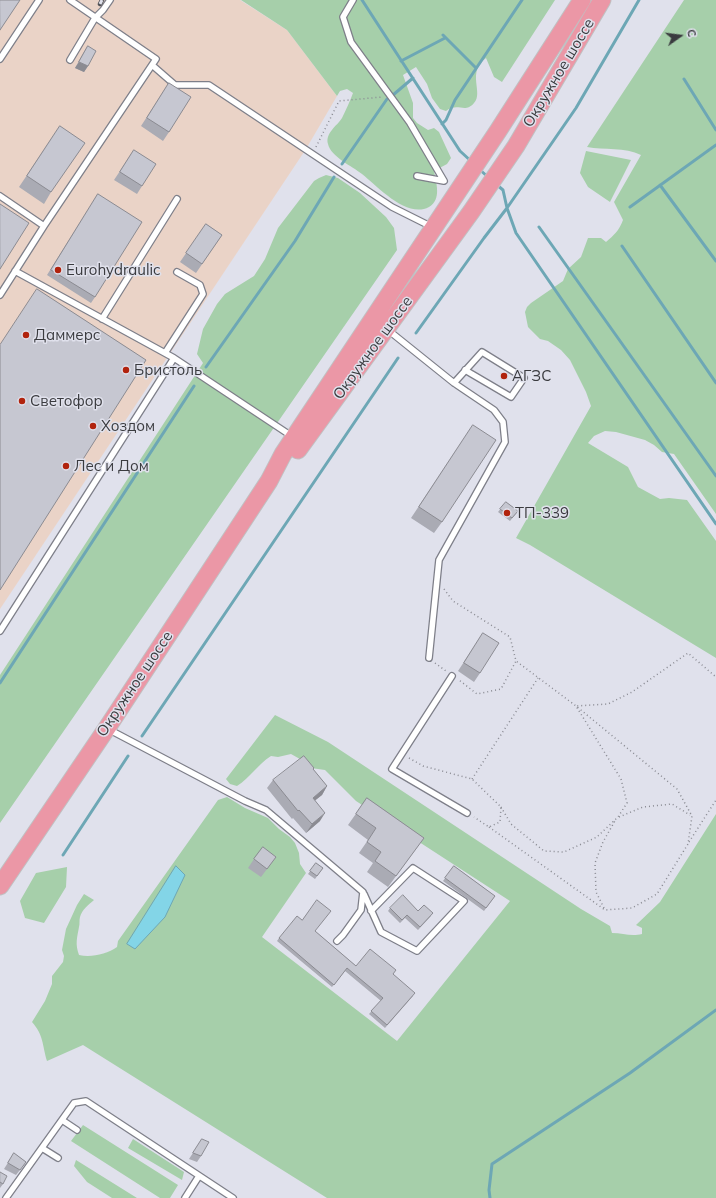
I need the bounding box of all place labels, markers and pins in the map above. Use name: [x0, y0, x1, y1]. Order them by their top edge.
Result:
place label: Eurohydraulic: [66, 261, 161, 279]
marker: Eurohydraulic: [53, 265, 63, 275]
place label: Даммерс: [34, 326, 100, 344]
marker: Даммерс: [21, 330, 31, 340]
place label: Бристоль: [134, 361, 202, 379]
marker: Бристоль: [121, 365, 131, 375]
place label: АГЗС: [512, 367, 551, 385]
marker: АГЗС: [499, 371, 509, 381]
place label: Светофор: [30, 392, 103, 410]
marker: Светофор: [17, 396, 27, 406]
place label: Хоздом: [101, 417, 155, 435]
marker: Хоздом: [88, 421, 98, 431]
place label: Лес и Дом: [74, 457, 149, 475]
marker: Лес и Дом: [61, 461, 71, 471]
place label: ТП-339: [515, 504, 569, 522]
marker: ТП-339: [502, 508, 512, 518]

